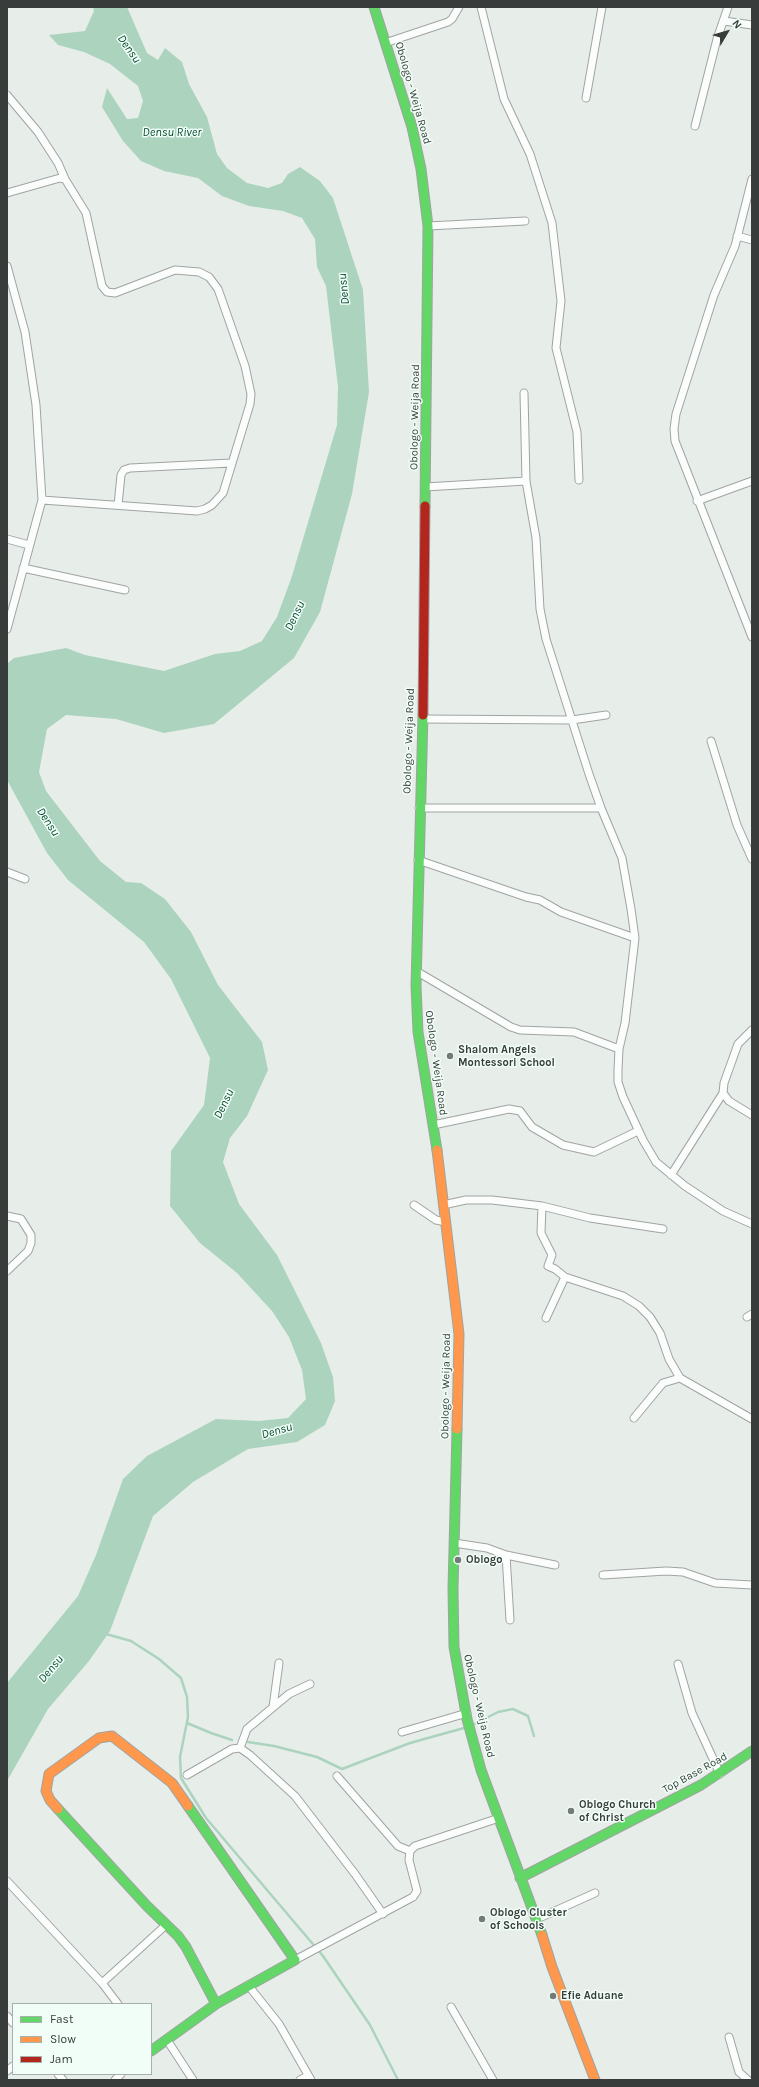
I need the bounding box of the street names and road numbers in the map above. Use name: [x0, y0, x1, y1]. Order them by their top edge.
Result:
street label: Obologo - Weija Road: [392, 40, 434, 146]
street label: Obologo - Weija Road: [407, 364, 423, 470]
street label: Obologo - Weija Road: [401, 688, 417, 794]
street label: Obologo - Weija Road: [422, 1010, 450, 1116]
street label: Obologo - Weija Road: [438, 1333, 454, 1439]
street label: Obologo - Weija Road: [461, 1653, 497, 1759]
street label: Top Base Road: [660, 1750, 730, 1796]

